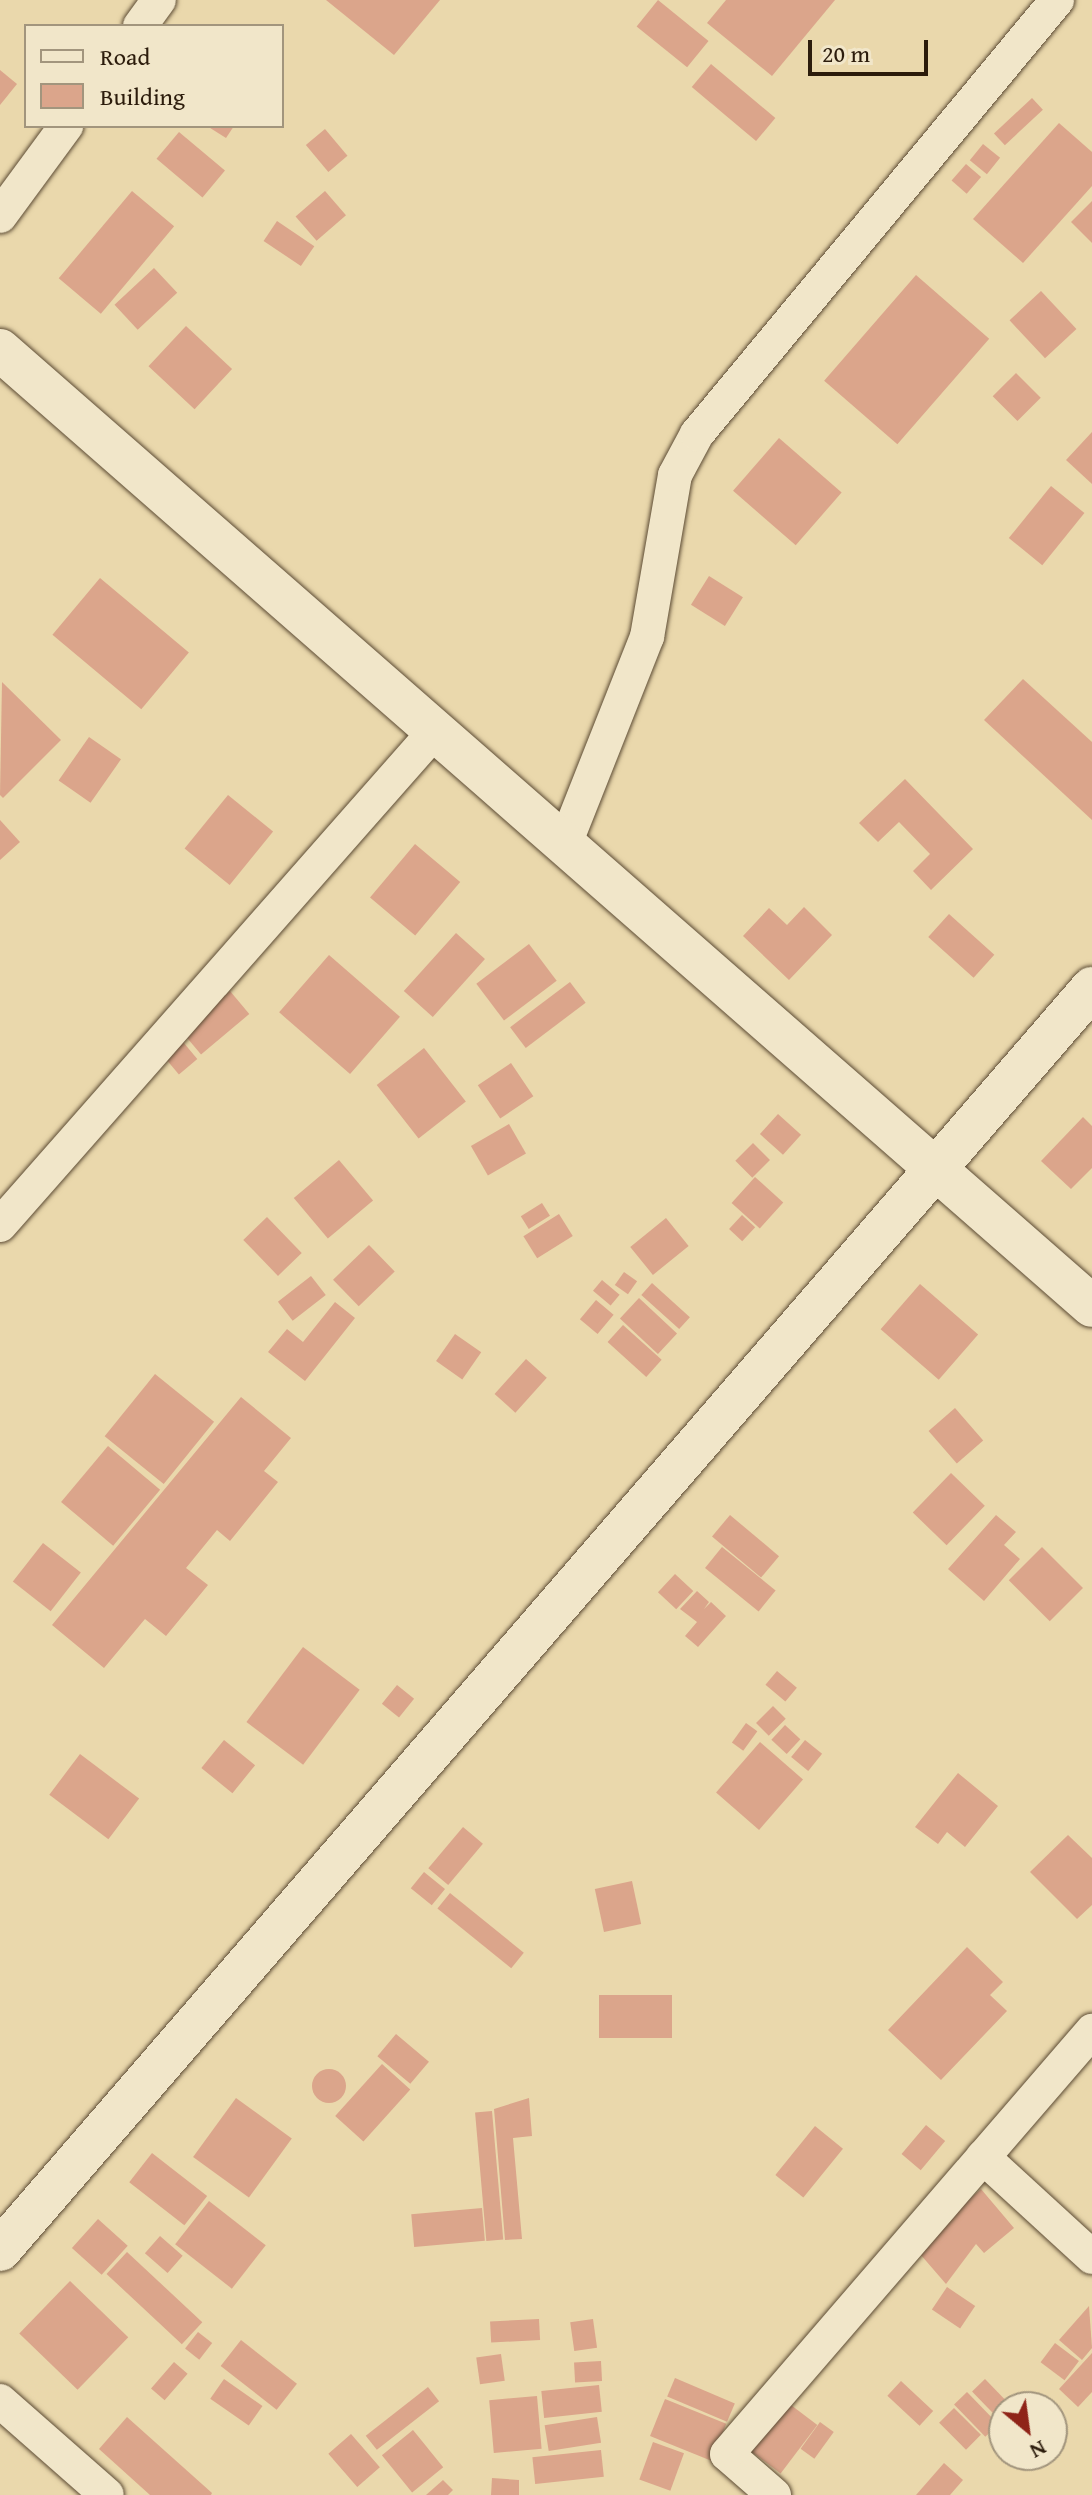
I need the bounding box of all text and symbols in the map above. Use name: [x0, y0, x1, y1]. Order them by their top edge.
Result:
legend: [24, 24, 284, 128]
scale bar: [812, 24, 932, 74]
text: 20 m: [822, 36, 870, 71]
text: Road: [100, 39, 150, 74]
text: Building: [100, 79, 185, 114]
north arrow: [988, 2391, 1068, 2471]
text: N: [1024, 2433, 1053, 2468]

